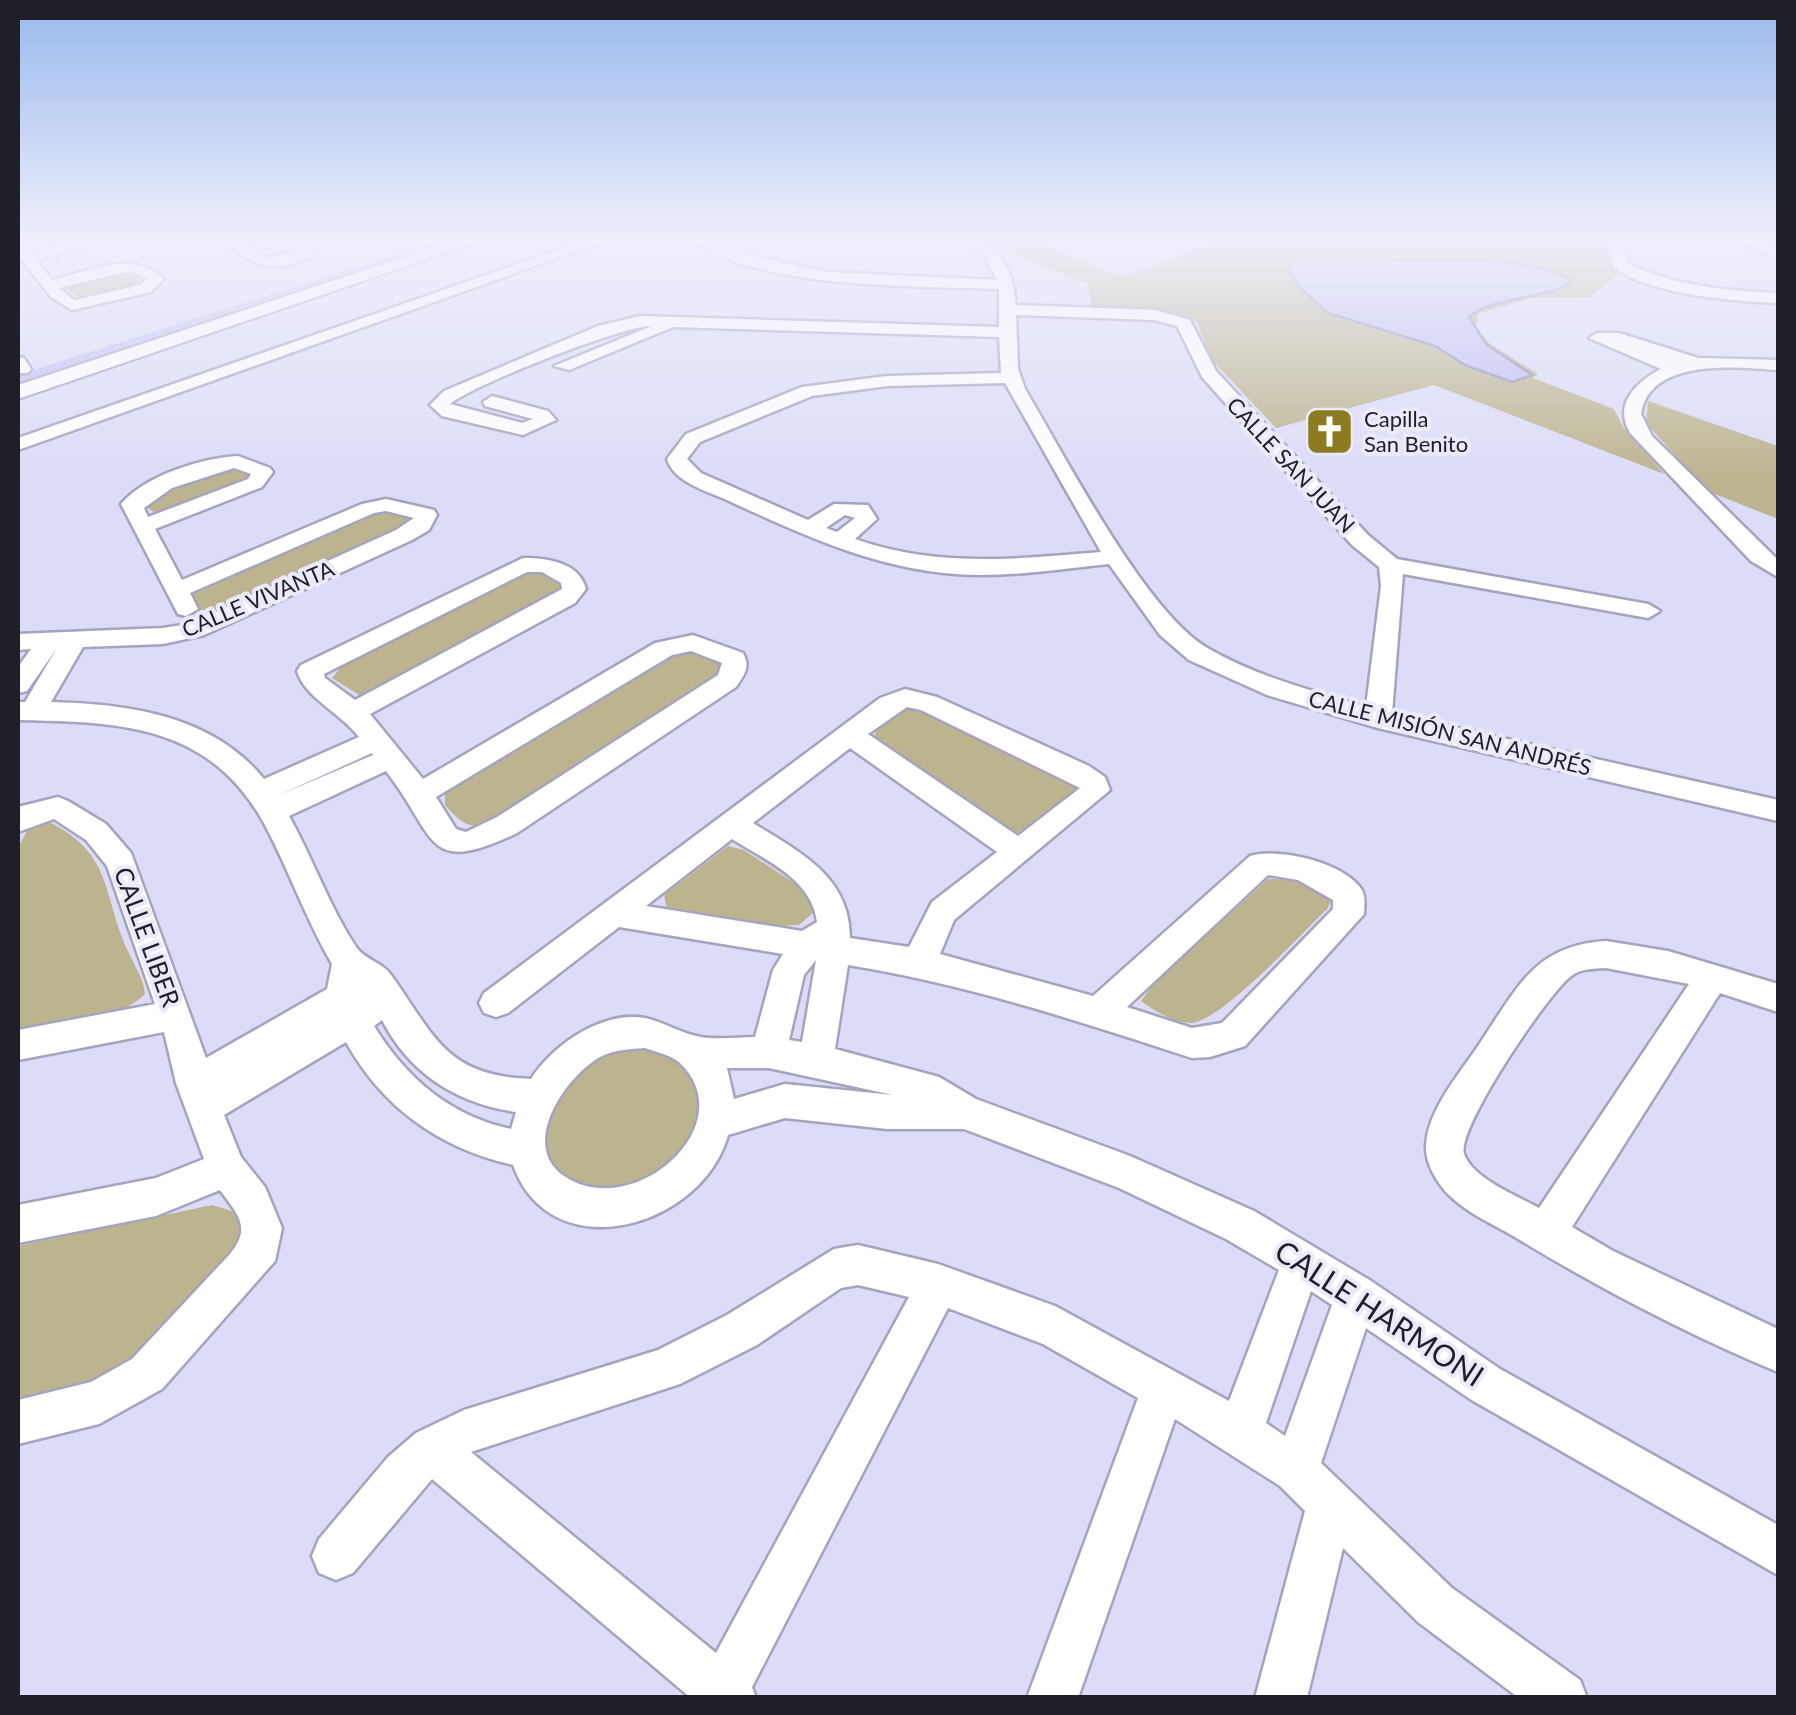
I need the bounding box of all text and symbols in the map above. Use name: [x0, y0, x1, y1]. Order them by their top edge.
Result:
street label: CALLE SAN JUAN: [1222, 391, 1361, 538]
place label: Capilla San Benito: [1364, 405, 1468, 457]
church icon: Capilla San Benito: [1303, 406, 1355, 458]
street label: CALLE VIVANTA: [178, 554, 338, 643]
street label: CALLE MISIÓN SAN ANDRÉS: [1306, 684, 1594, 781]
street label: CALLE LIBER: [109, 863, 187, 1011]
street label: CALLE HARMONI: [1269, 1231, 1491, 1393]

